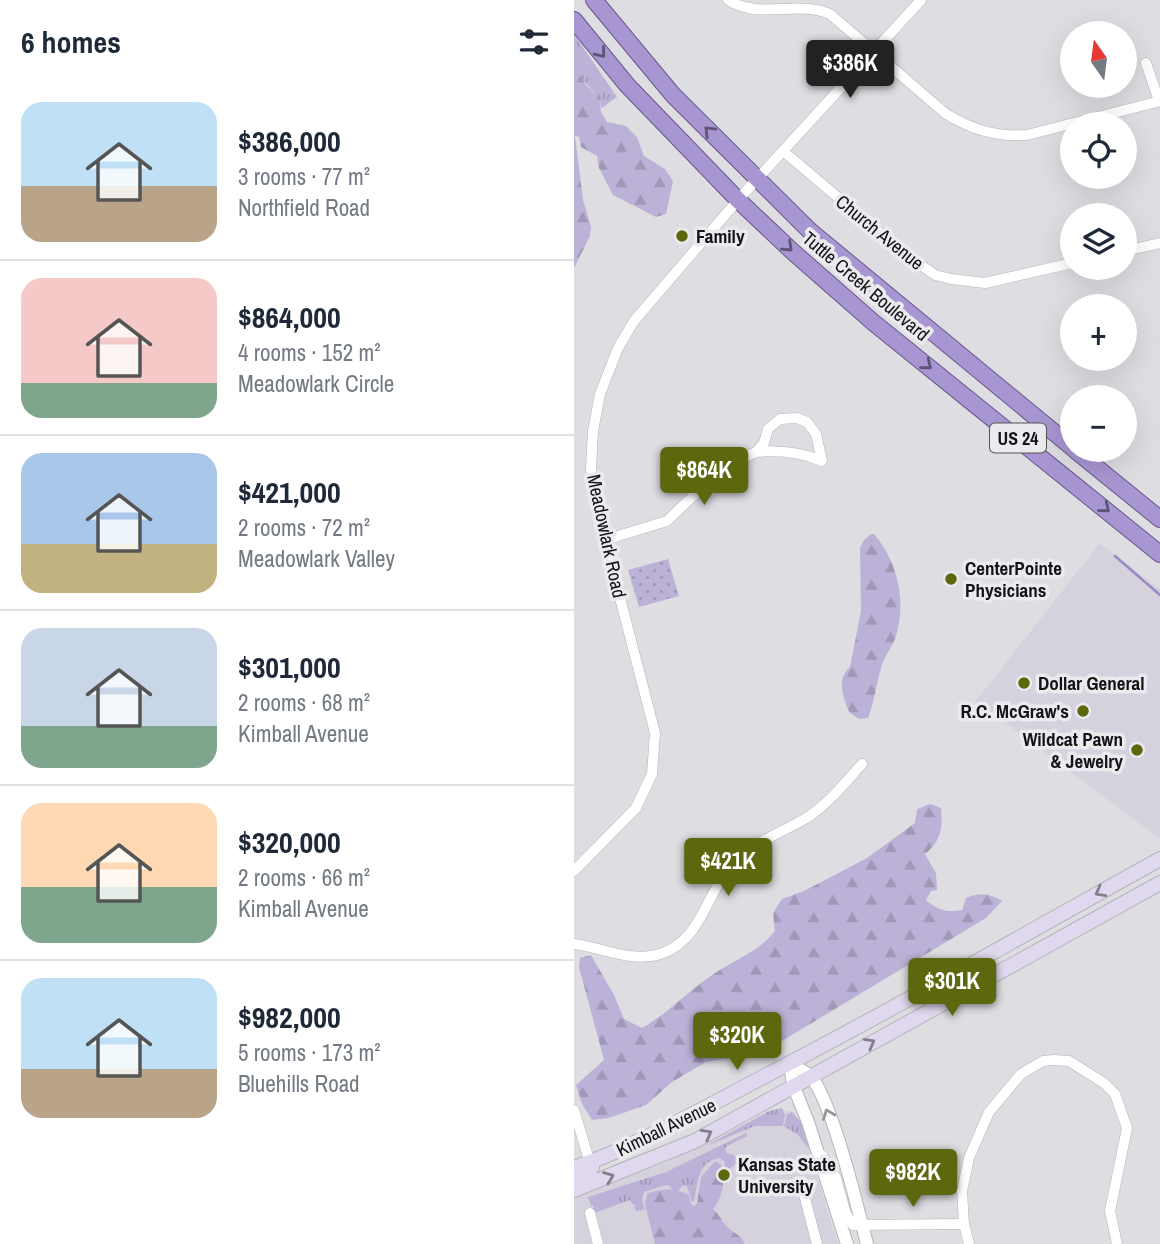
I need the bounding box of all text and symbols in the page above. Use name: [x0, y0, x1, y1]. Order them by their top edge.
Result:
north arrow: [1060, 21, 1138, 98]
map controls: [1060, 21, 1137, 462]
text: 6 homes: [21, 22, 121, 62]
icon: filters: [515, 23, 553, 61]
pin: $386K: [801, 41, 899, 100]
one-way arrow: [592, 45, 605, 57]
text: $386K: [822, 47, 878, 78]
button: locate: [1060, 112, 1137, 189]
text: $386,000: [238, 121, 341, 161]
one-way arrow: [705, 127, 717, 139]
icon: home: [77, 130, 161, 214]
text: 3 rooms · 77 m²: [238, 161, 370, 192]
street label: Church Avenue: [831, 188, 929, 276]
text: Northfield Road: [238, 192, 370, 223]
button: layers: [1060, 203, 1137, 280]
place label: Family: [696, 223, 745, 249]
street label: Tuttle Creek Boulevard: [797, 225, 935, 347]
marker: Family: [674, 228, 690, 244]
one-way arrow: [780, 239, 793, 252]
button: +: [1060, 294, 1137, 371]
text: $864,000: [238, 297, 341, 337]
icon: home: [77, 306, 161, 390]
text: 4 rooms · 152 m²: [238, 337, 381, 368]
one-way arrow: [920, 357, 932, 370]
text: Meadowlark Circle: [238, 368, 394, 399]
button: −: [1060, 385, 1137, 462]
road number: US 24: [990, 424, 1046, 452]
pin: $864K: [655, 448, 753, 507]
text: $864K: [676, 454, 732, 485]
text: $421,000: [238, 472, 341, 512]
street label: Meadowlark Road: [581, 472, 633, 600]
icon: home: [77, 481, 161, 565]
one-way arrow: [1096, 500, 1109, 512]
text: 2 rooms · 72 m²: [238, 512, 370, 543]
text: Meadowlark Valley: [238, 543, 395, 574]
place label: CenterPointe Physicians: [965, 555, 1062, 603]
marker: CenterPointe Physicians: [943, 571, 959, 587]
text: $301,000: [238, 647, 341, 687]
icon: home: [77, 656, 161, 740]
place label: Dollar General: [1038, 670, 1145, 696]
marker: Dollar General: [1016, 675, 1032, 691]
text: 2 rooms · 68 m²: [238, 687, 370, 718]
place label: R.C. McGraw's: [961, 698, 1069, 724]
marker: R.C. McGraw's: [1075, 703, 1091, 719]
text: Kimball Avenue: [238, 718, 369, 749]
place label: Wildcat Pawn & Jewelry: [1023, 726, 1123, 774]
marker: Wildcat Pawn & Jewelry: [1129, 742, 1145, 758]
text: $320,000: [238, 822, 341, 862]
icon: home: [77, 831, 161, 915]
pin: $421K: [679, 838, 777, 898]
text: $421K: [700, 845, 756, 876]
text: 2 rooms · 66 m²: [238, 862, 370, 893]
one-way arrow: [1095, 884, 1108, 897]
text: Kimball Avenue: [238, 893, 369, 924]
pin: $301K: [903, 958, 1001, 1018]
text: $301K: [924, 965, 980, 996]
text: $982,000: [238, 997, 341, 1037]
icon: home: [77, 1006, 161, 1090]
pin: $320K: [688, 1012, 786, 1072]
text: $320K: [709, 1019, 765, 1050]
text: 5 rooms · 173 m²: [238, 1037, 381, 1068]
one-way arrow: [863, 1038, 875, 1052]
text: Bluehills Road: [238, 1068, 360, 1099]
street label: Kimball Avenue: [612, 1092, 720, 1162]
one-way arrow: [822, 1108, 836, 1120]
one-way arrow: [699, 1129, 712, 1142]
pin: $982K: [864, 1150, 962, 1209]
place label: Kansas State University: [738, 1151, 836, 1199]
text: $982K: [885, 1156, 941, 1187]
marker: Kansas State University: [716, 1167, 732, 1183]
one-way arrow: [603, 1171, 615, 1185]

